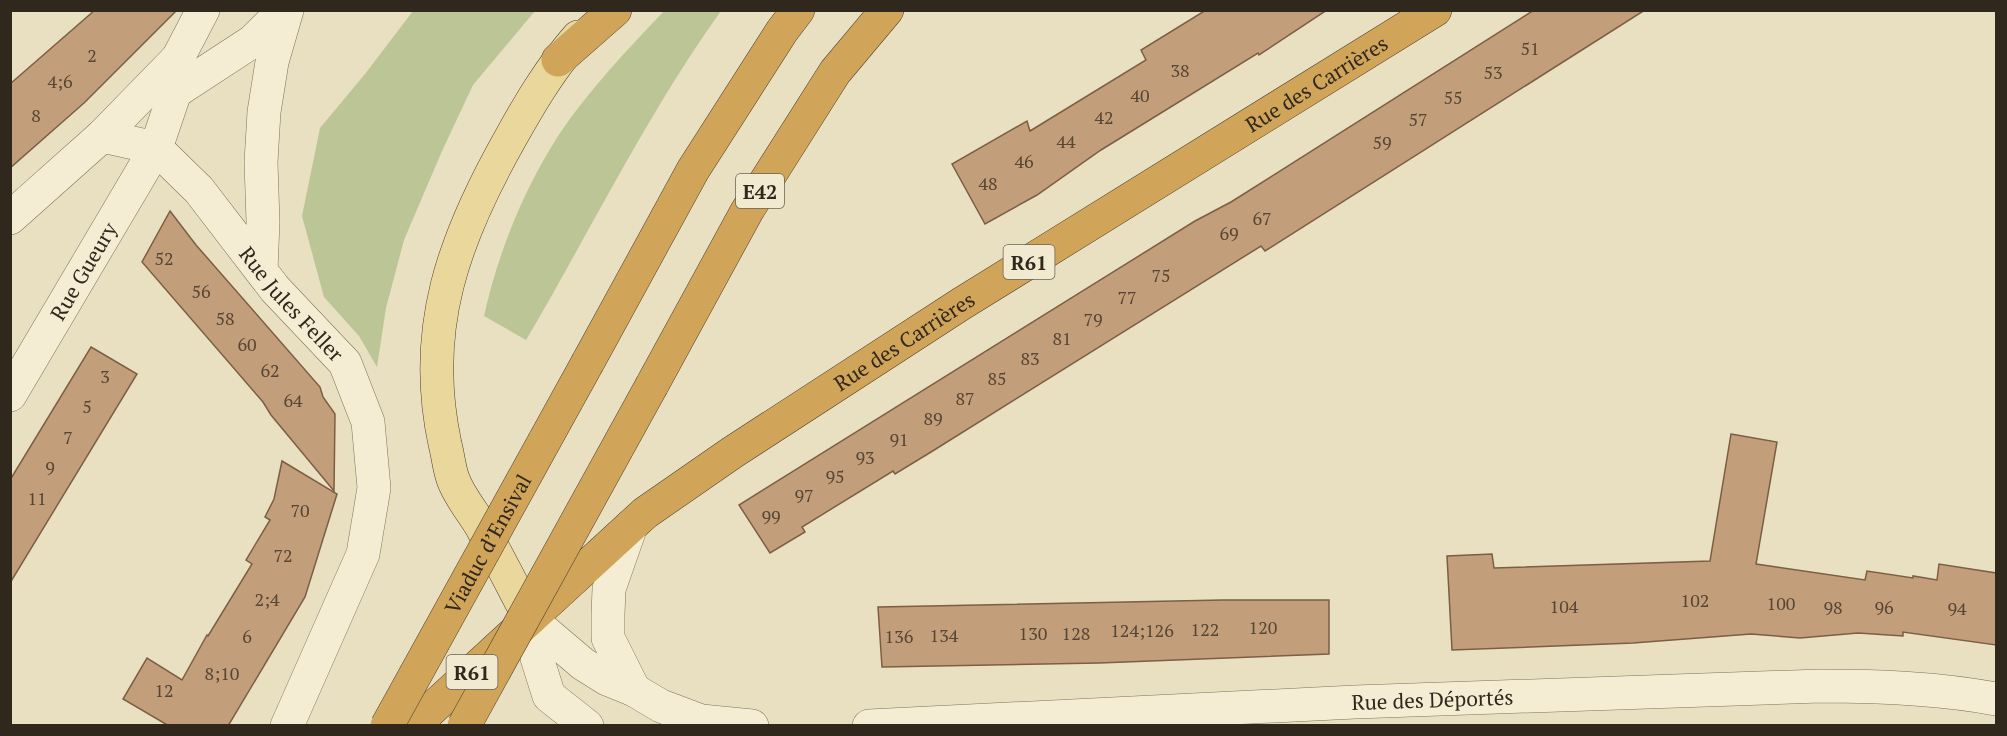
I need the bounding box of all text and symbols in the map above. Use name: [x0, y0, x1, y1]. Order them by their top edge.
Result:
street label: Rue des Carrières: [1240, 29, 1393, 138]
house number: 51: [1520, 36, 1540, 60]
house number: 2: [87, 43, 97, 67]
house number: 38: [1170, 58, 1190, 82]
house number: 53: [1483, 60, 1503, 84]
house number: 4;6: [47, 69, 73, 93]
house number: 40: [1130, 83, 1150, 107]
house number: 55: [1443, 85, 1463, 109]
house number: 8: [31, 103, 41, 127]
house number: 42: [1094, 105, 1114, 129]
house number: 57: [1408, 107, 1428, 131]
house number: 44: [1056, 129, 1076, 153]
house number: 59: [1372, 130, 1392, 154]
house number: 46: [1014, 149, 1034, 173]
house number: 48: [978, 171, 998, 195]
road number: E42: [736, 174, 784, 208]
house number: 67: [1252, 206, 1272, 230]
street label: Rue Gueury: [43, 217, 123, 325]
house number: 69: [1219, 221, 1239, 245]
street label: Rue Jules Feller: [233, 241, 350, 367]
road number: R61: [1004, 245, 1054, 279]
house number: 52: [154, 246, 174, 270]
house number: 75: [1151, 263, 1171, 287]
house number: 56: [191, 279, 211, 303]
street label: Rue des Carrières: [828, 285, 980, 397]
house number: 77: [1117, 285, 1137, 309]
house number: 58: [215, 306, 235, 330]
house number: 79: [1083, 307, 1103, 331]
house number: 81: [1052, 326, 1072, 350]
house number: 60: [237, 332, 257, 356]
house number: 83: [1020, 346, 1040, 370]
house number: 62: [260, 358, 280, 382]
house number: 3: [100, 364, 110, 388]
house number: 85: [987, 366, 1007, 390]
house number: 87: [955, 386, 975, 410]
house number: 64: [283, 388, 303, 412]
house number: 5: [82, 394, 92, 418]
house number: 89: [923, 406, 943, 430]
house number: 7: [63, 425, 73, 449]
house number: 91: [889, 427, 909, 451]
house number: 93: [855, 445, 875, 469]
house number: 9: [45, 455, 55, 479]
house number: 95: [825, 464, 845, 488]
street label: Viaduc d’Ensival: [438, 469, 537, 619]
house number: 97: [794, 483, 814, 507]
house number: 11: [27, 486, 47, 510]
house number: 70: [290, 498, 310, 522]
house number: 99: [761, 504, 781, 528]
house number: 72: [273, 543, 293, 567]
house number: 2;4: [254, 587, 280, 611]
house number: 102: [1681, 588, 1709, 612]
house number: 100: [1767, 591, 1795, 615]
house number: 104: [1550, 594, 1579, 618]
house number: 98: [1823, 595, 1843, 619]
house number: 96: [1874, 595, 1894, 619]
house number: 94: [1947, 596, 1967, 620]
house number: 120: [1249, 615, 1277, 639]
house number: 122: [1191, 617, 1219, 641]
house number: 124;126: [1110, 618, 1174, 642]
house number: 130: [1019, 621, 1047, 645]
house number: 128: [1062, 621, 1090, 645]
house number: 134: [930, 623, 959, 647]
house number: 6: [242, 624, 252, 648]
house number: 136: [885, 624, 914, 648]
road number: R61: [446, 655, 498, 689]
house number: 8;10: [205, 661, 239, 685]
house number: 12: [154, 678, 174, 702]
street label: Rue des Déportés: [1351, 683, 1514, 716]

